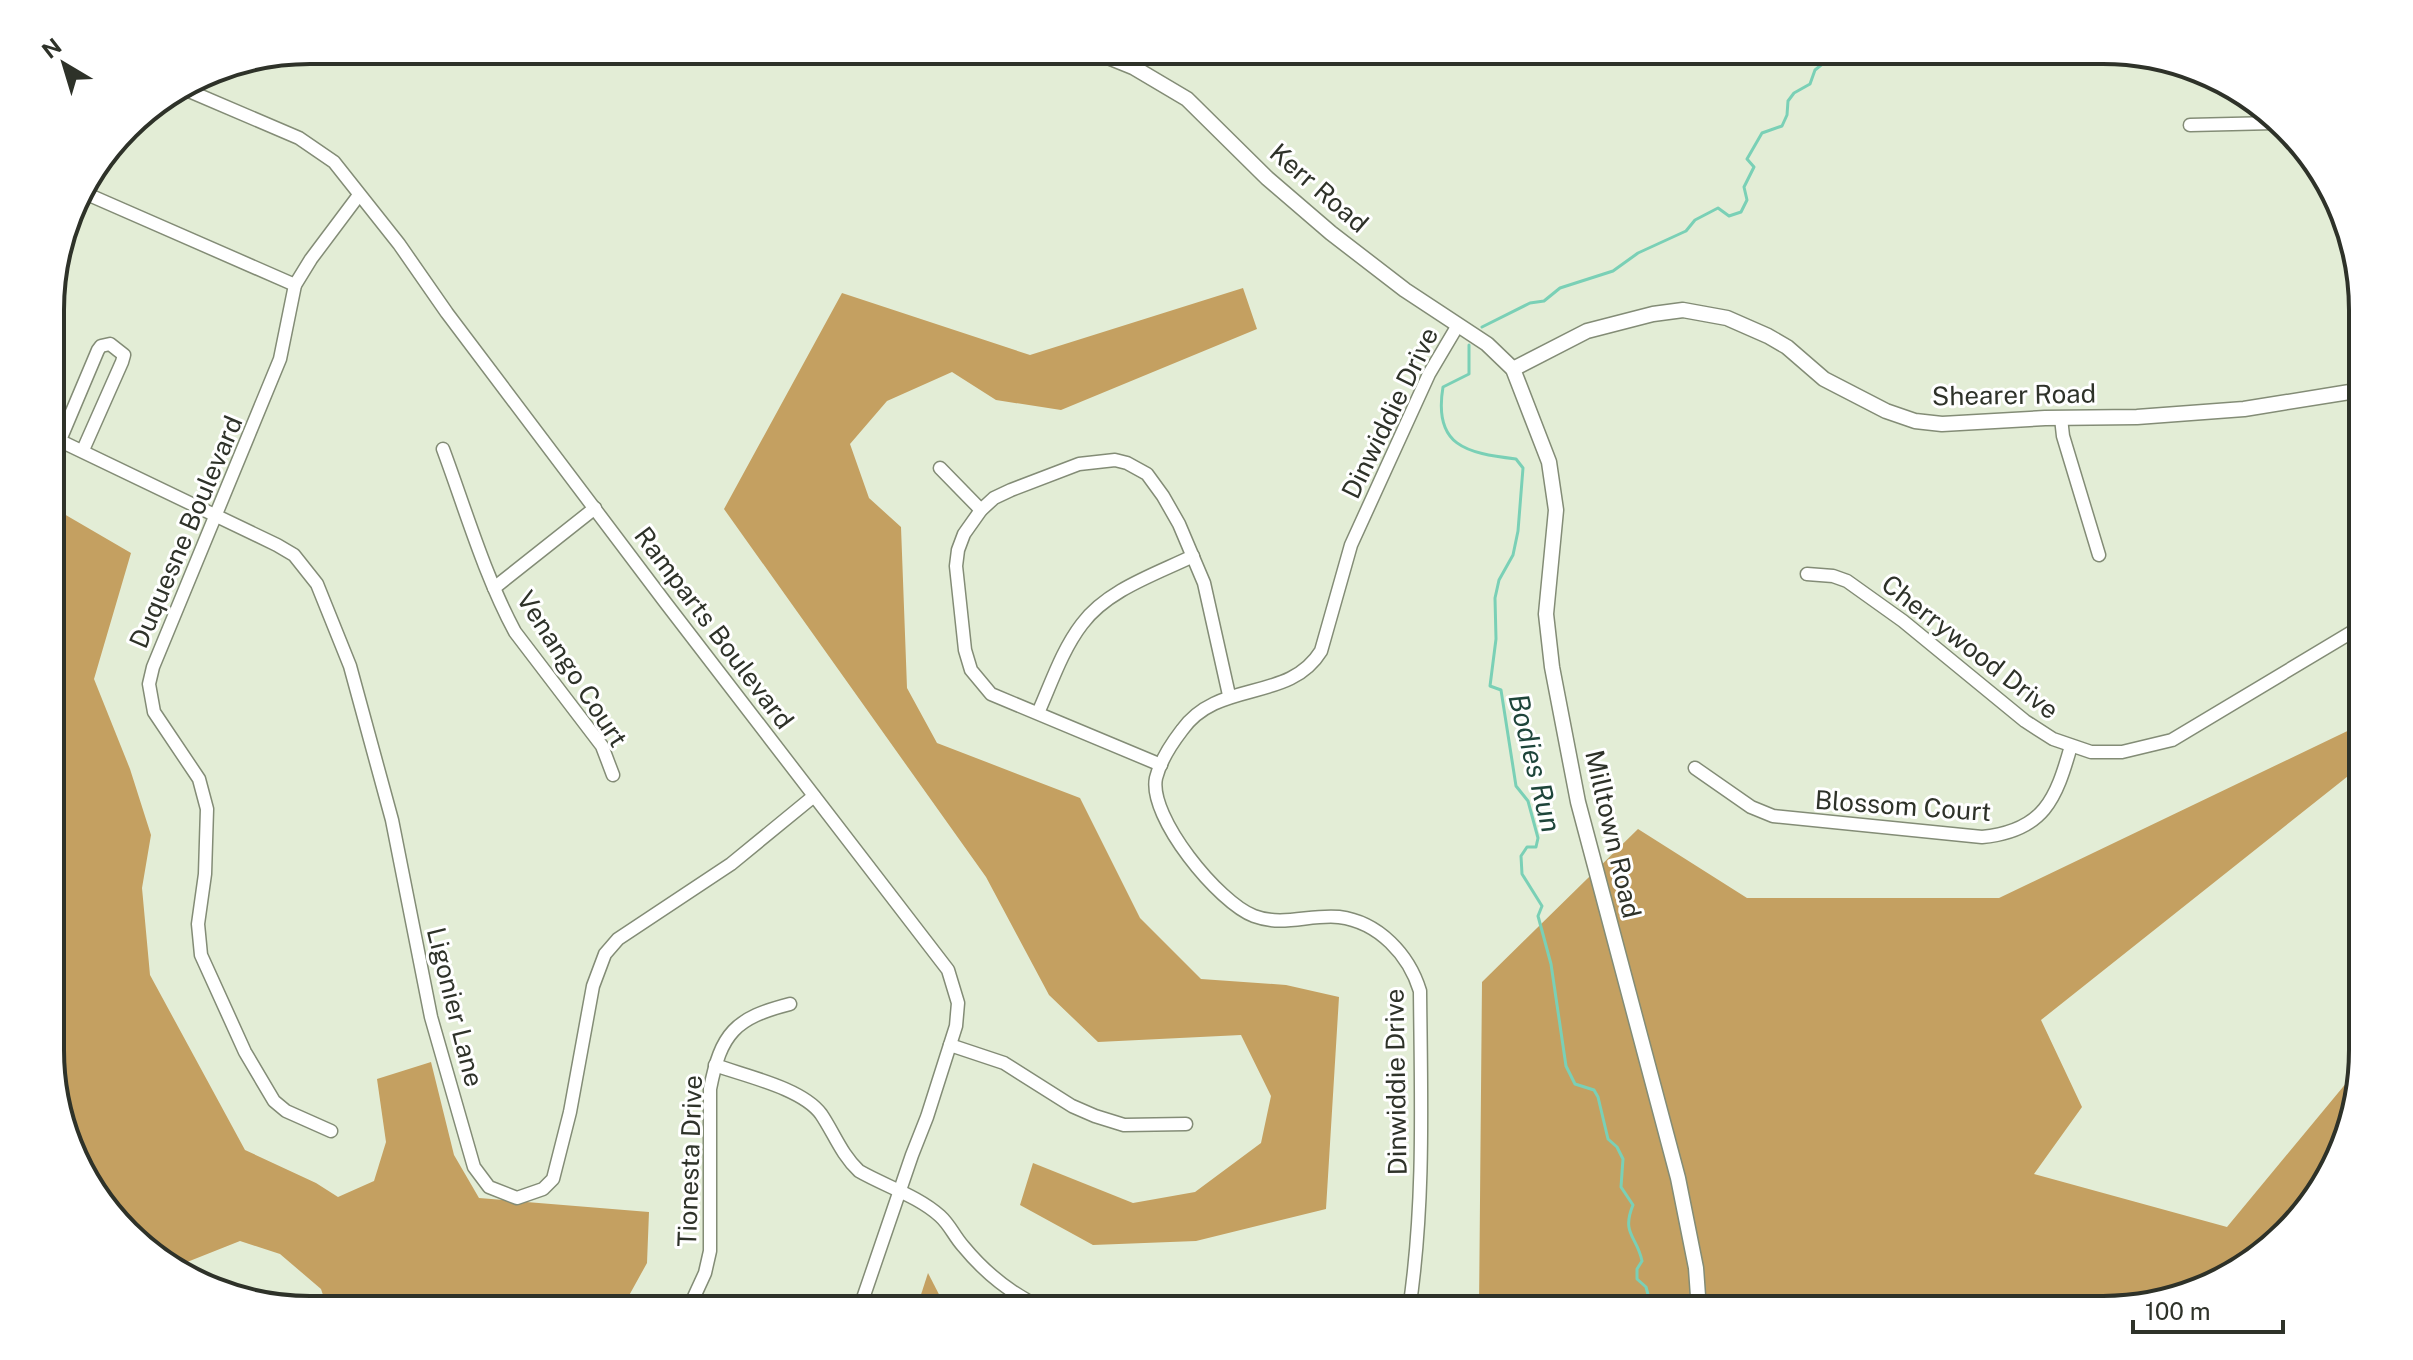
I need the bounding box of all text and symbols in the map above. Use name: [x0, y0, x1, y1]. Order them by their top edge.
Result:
north arrow: [24, 24, 104, 104]
text: N: [37, 33, 66, 64]
street label: Kerr Road: [1264, 137, 1375, 239]
street label: Dinwiddie Drive: [1335, 322, 1444, 503]
street label: Shearer Road: [1932, 378, 2096, 411]
street label: Duquesne Boulevard: [123, 411, 248, 653]
street label: Ramparts Boulevard: [628, 521, 800, 735]
street label: Cherrywood Drive: [1876, 568, 2065, 725]
street label: Venango Court: [510, 585, 634, 753]
water label: Bodies Run: [1502, 690, 1569, 836]
street label: Milltown Road: [1579, 747, 1648, 921]
street label: Blossom Court: [1814, 784, 1992, 827]
street label: Ligonier Lane: [421, 924, 490, 1090]
street label: Dinwiddie Drive: [1378, 988, 1413, 1176]
street label: Tionesta Drive: [671, 1074, 708, 1247]
scale bar: [2133, 1284, 2283, 1334]
text: 100 m: [2145, 1297, 2211, 1325]

